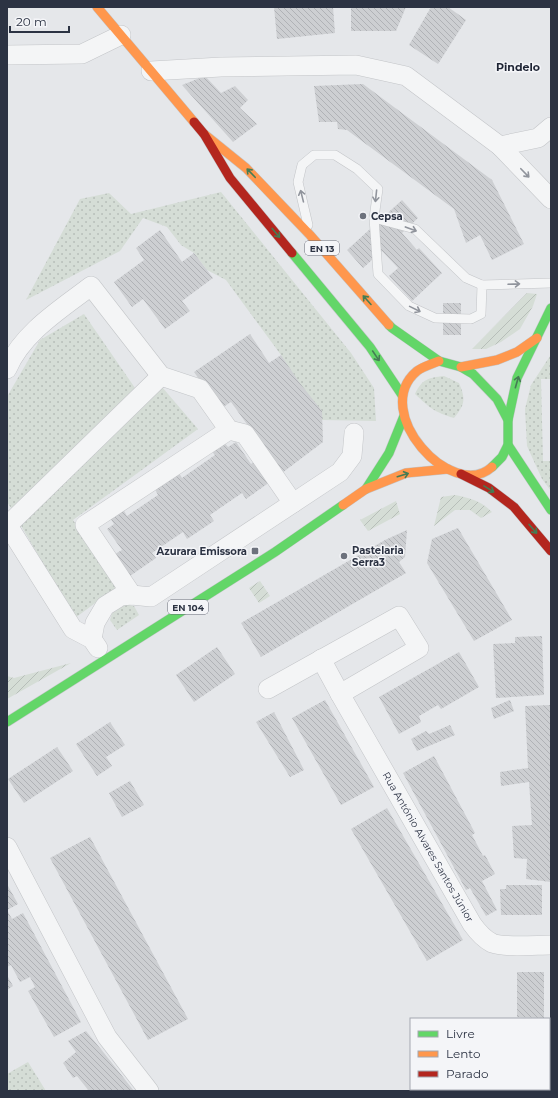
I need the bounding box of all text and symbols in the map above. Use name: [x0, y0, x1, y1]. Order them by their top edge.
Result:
scale bar: [10, 8, 69, 34]
text: 20 m: [16, 14, 47, 29]
district label: Pindelo: [496, 60, 540, 74]
one-way arrow: [521, 167, 530, 178]
one-way arrow: [246, 168, 256, 178]
one-way arrow: [373, 189, 380, 202]
one-way arrow: [297, 190, 305, 203]
place label: Cepsa: [371, 210, 403, 223]
marker: Cepsa: [358, 211, 368, 221]
one-way arrow: [405, 225, 417, 233]
one-way arrow: [271, 228, 280, 239]
road number: EN 13: [305, 241, 339, 255]
one-way arrow: [507, 281, 520, 288]
one-way arrow: [363, 295, 372, 305]
one-way arrow: [409, 306, 421, 313]
one-way arrow: [372, 350, 380, 361]
one-way arrow: [513, 375, 521, 388]
one-way arrow: [396, 471, 409, 478]
one-way arrow: [483, 484, 494, 493]
one-way arrow: [528, 524, 537, 534]
place label: Pastelaria Serra3: [352, 544, 404, 569]
place label: Azurara Emissora: [156, 545, 247, 558]
marker: Azurara Emissora: [250, 546, 260, 556]
marker: Pastelaria Serra3: [339, 551, 349, 561]
road number: EN 104: [168, 600, 208, 614]
street label: Rua António Alvares Santos Júnior: [380, 770, 476, 924]
legend: [410, 1018, 550, 1090]
text: Livre: [446, 1026, 475, 1041]
text: Lento: [446, 1046, 481, 1061]
text: Parado: [446, 1066, 489, 1081]

